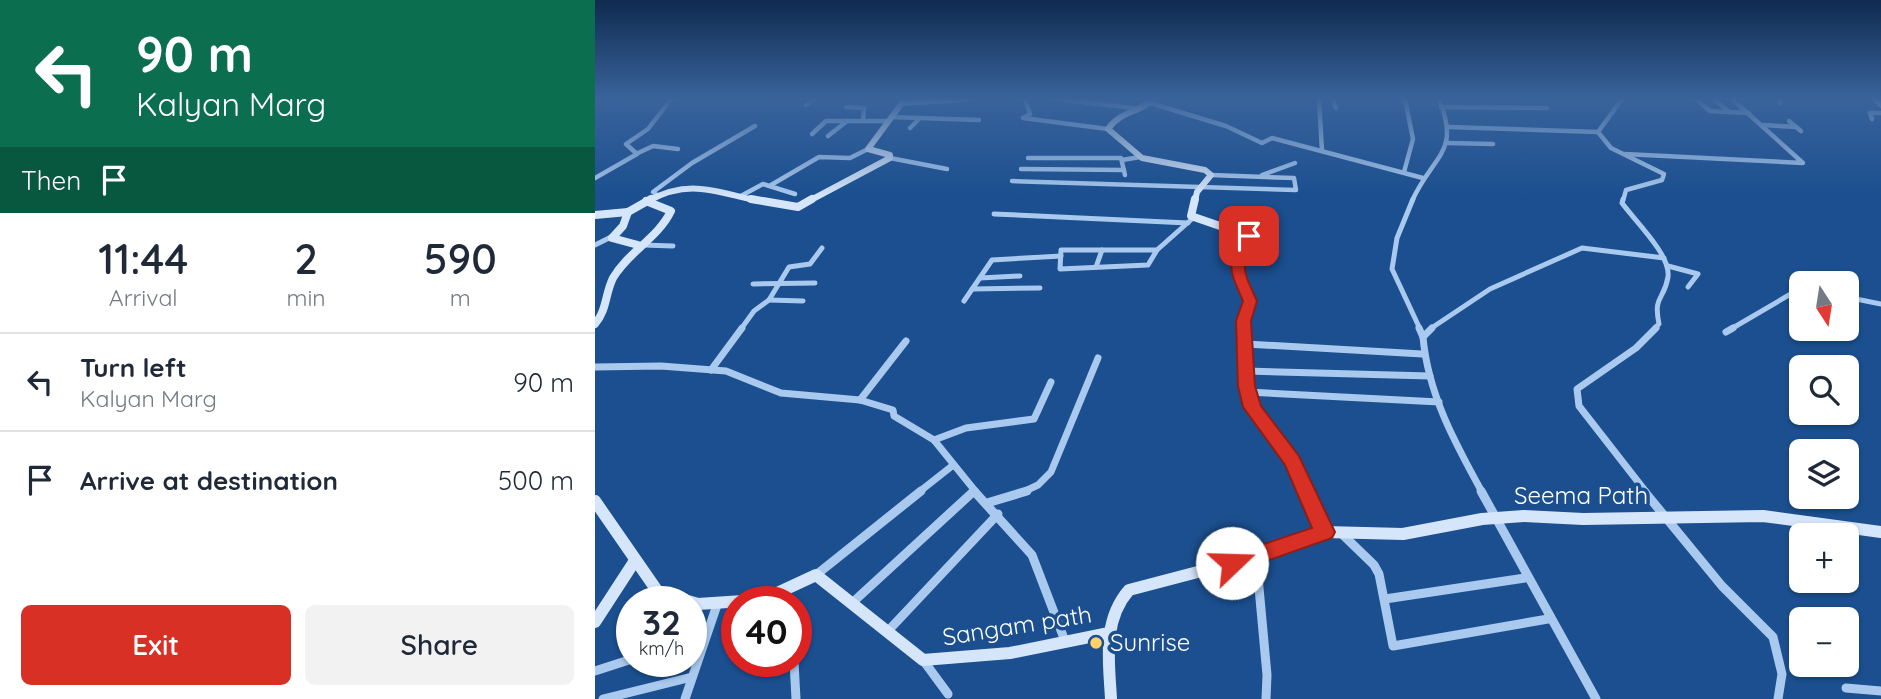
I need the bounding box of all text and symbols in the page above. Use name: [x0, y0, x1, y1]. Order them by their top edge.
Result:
text: 90 m: [136, 23, 253, 84]
icon: left: [21, 28, 112, 119]
text: Kalyan Marg: [136, 84, 326, 124]
icon: arrive: [95, 161, 133, 199]
text: Then: [21, 164, 81, 197]
pin: [1219, 206, 1279, 266]
icon: arrive: [1230, 217, 1268, 255]
text: 11:44: [98, 232, 188, 285]
text: 2: [294, 232, 318, 285]
text: 590: [424, 232, 497, 285]
north arrow: [1789, 271, 1859, 341]
map controls: [1789, 271, 1859, 677]
text: Arrival: [109, 283, 178, 312]
text: min: [286, 283, 326, 312]
text: m: [450, 283, 471, 312]
text: Turn left: [80, 351, 187, 384]
button: search: [1789, 355, 1859, 425]
icon: left: [21, 363, 59, 401]
text: 90 m: [513, 366, 574, 399]
text: Kalyan Marg: [80, 384, 217, 413]
button: layers: [1789, 439, 1859, 509]
icon: arrive: [21, 461, 59, 499]
text: Arrive at destination: [80, 464, 338, 497]
text: 500 m: [498, 464, 574, 497]
street label: Seema Path: [1514, 480, 1648, 510]
button: +: [1789, 523, 1859, 593]
position arrow: [1195, 526, 1269, 600]
speed limit sign: 40: [721, 586, 812, 677]
street label: Sangam path: [940, 598, 1094, 652]
text: 32: [642, 600, 681, 644]
button: Exit: [21, 605, 291, 685]
button: Share: [305, 605, 574, 685]
button: −: [1789, 607, 1859, 677]
place label: Sunrise: [1110, 627, 1190, 657]
marker: Sunrise: [1088, 635, 1104, 651]
text: km/h: [639, 637, 684, 660]

